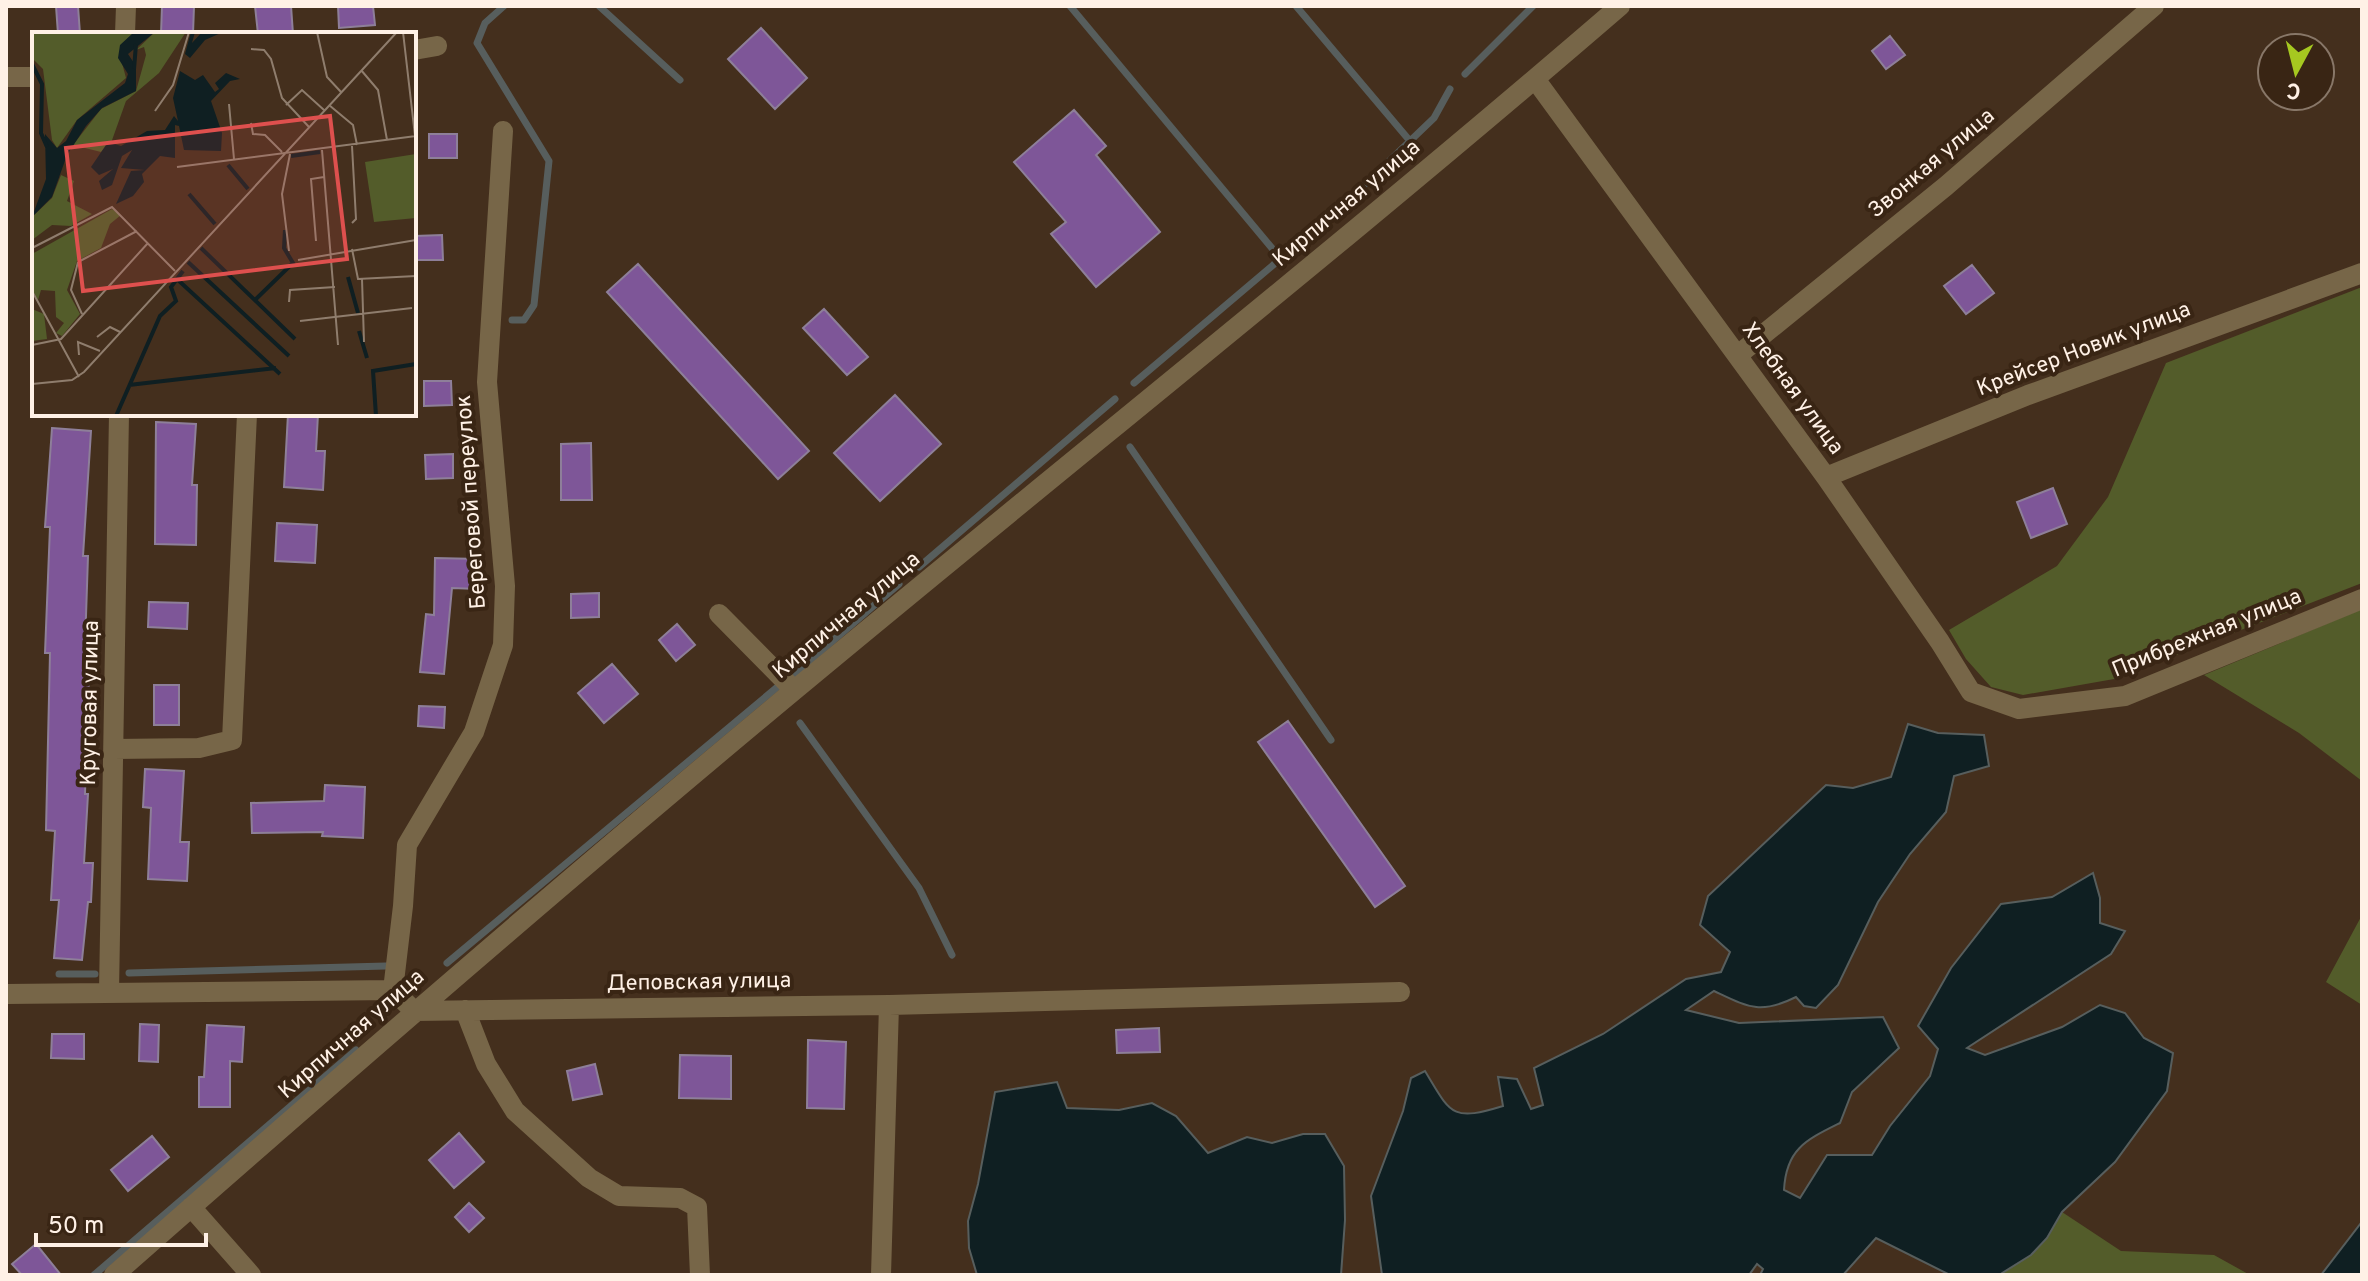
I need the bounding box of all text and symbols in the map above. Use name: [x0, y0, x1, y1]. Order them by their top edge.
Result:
inset map: [32, 32, 416, 416]
north arrow: [2256, 32, 2336, 112]
text: С: [2285, 75, 2302, 104]
street label: Звонкая улица: [1863, 103, 2001, 225]
street label: Кирпичная улица: [1268, 134, 1426, 274]
street label: Крейсер Новик улица: [1973, 297, 2195, 403]
street label: Хлебная улица: [1735, 318, 1849, 460]
street label: Береговой переулок: [451, 394, 493, 610]
street label: Кирпичная улица: [768, 546, 926, 686]
street label: Прибрежная улица: [2108, 584, 2306, 684]
street label: Круговая улица: [76, 620, 106, 786]
street label: Кирпичная улица: [274, 964, 430, 1106]
street label: Деповская улица: [606, 968, 792, 998]
scale bar: [36, 1197, 206, 1247]
text: 50 m: [48, 1212, 104, 1242]

